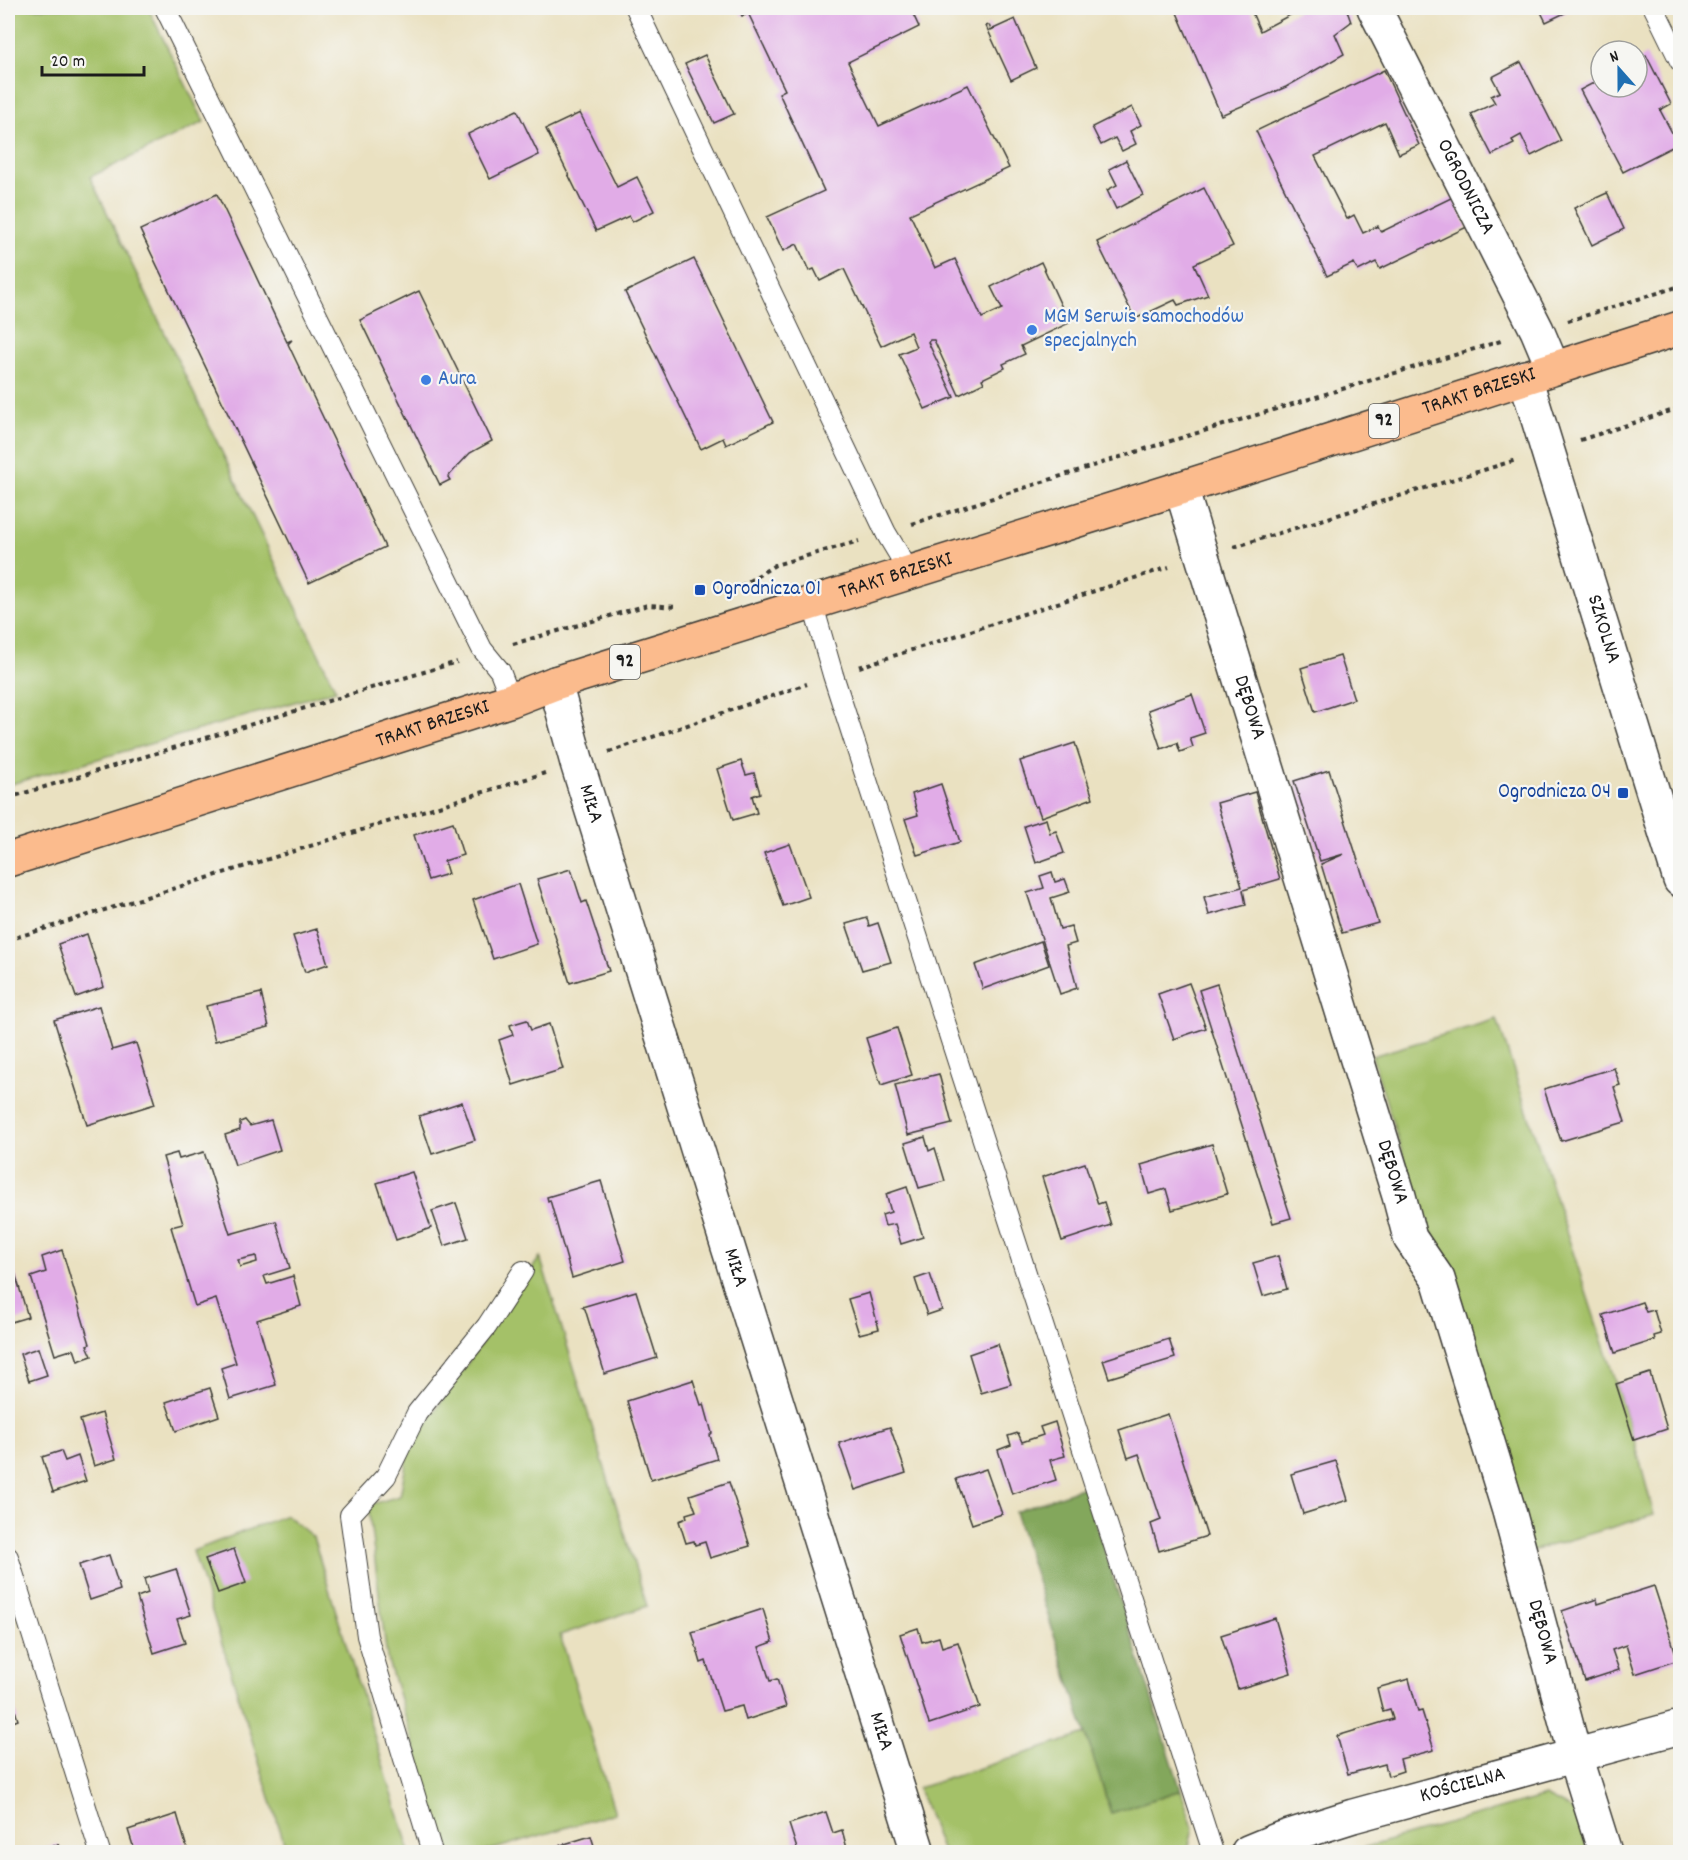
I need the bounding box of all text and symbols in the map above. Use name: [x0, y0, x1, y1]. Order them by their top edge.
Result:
scale bar: [42, 39, 144, 77]
north arrow: [1589, 39, 1649, 99]
text: N: [1607, 45, 1622, 69]
text: 20 m: [51, 50, 85, 75]
street label: OGRODNICZA: [1428, 134, 1502, 240]
place label: MGM Serwis samochodów specjalnych: [1044, 303, 1244, 357]
marker: MGM Serwis samochodów specjalnych: [1025, 323, 1039, 337]
street label: TRAKT BRZESKI: [1419, 360, 1540, 425]
place label: Aura: [438, 365, 477, 395]
marker: Aura: [419, 373, 433, 387]
road number: 92: [1369, 404, 1399, 438]
street label: TRAKT BRZESKI: [835, 545, 957, 609]
place label: Ogrodnicza 01: [712, 575, 821, 605]
marker: Ogrodnicza 01: [693, 583, 707, 597]
street label: SZKOLNA: [1578, 591, 1627, 668]
road number: 92: [610, 645, 640, 679]
street label: DĘBOWA: [1225, 672, 1273, 744]
street label: TRAKT BRZESKI: [372, 693, 494, 757]
place label: Ogrodnicza 04: [1498, 778, 1611, 808]
street label: MIŁA: [570, 781, 610, 827]
marker: Ogrodnicza 04: [1616, 786, 1630, 800]
street label: DĘBOWA: [1368, 1136, 1416, 1208]
street label: MIŁA: [714, 1245, 755, 1291]
street label: DĘBOWA: [1519, 1596, 1565, 1668]
street label: MIŁA: [860, 1709, 900, 1755]
street label: KOŚCIELNA: [1417, 1760, 1509, 1812]

